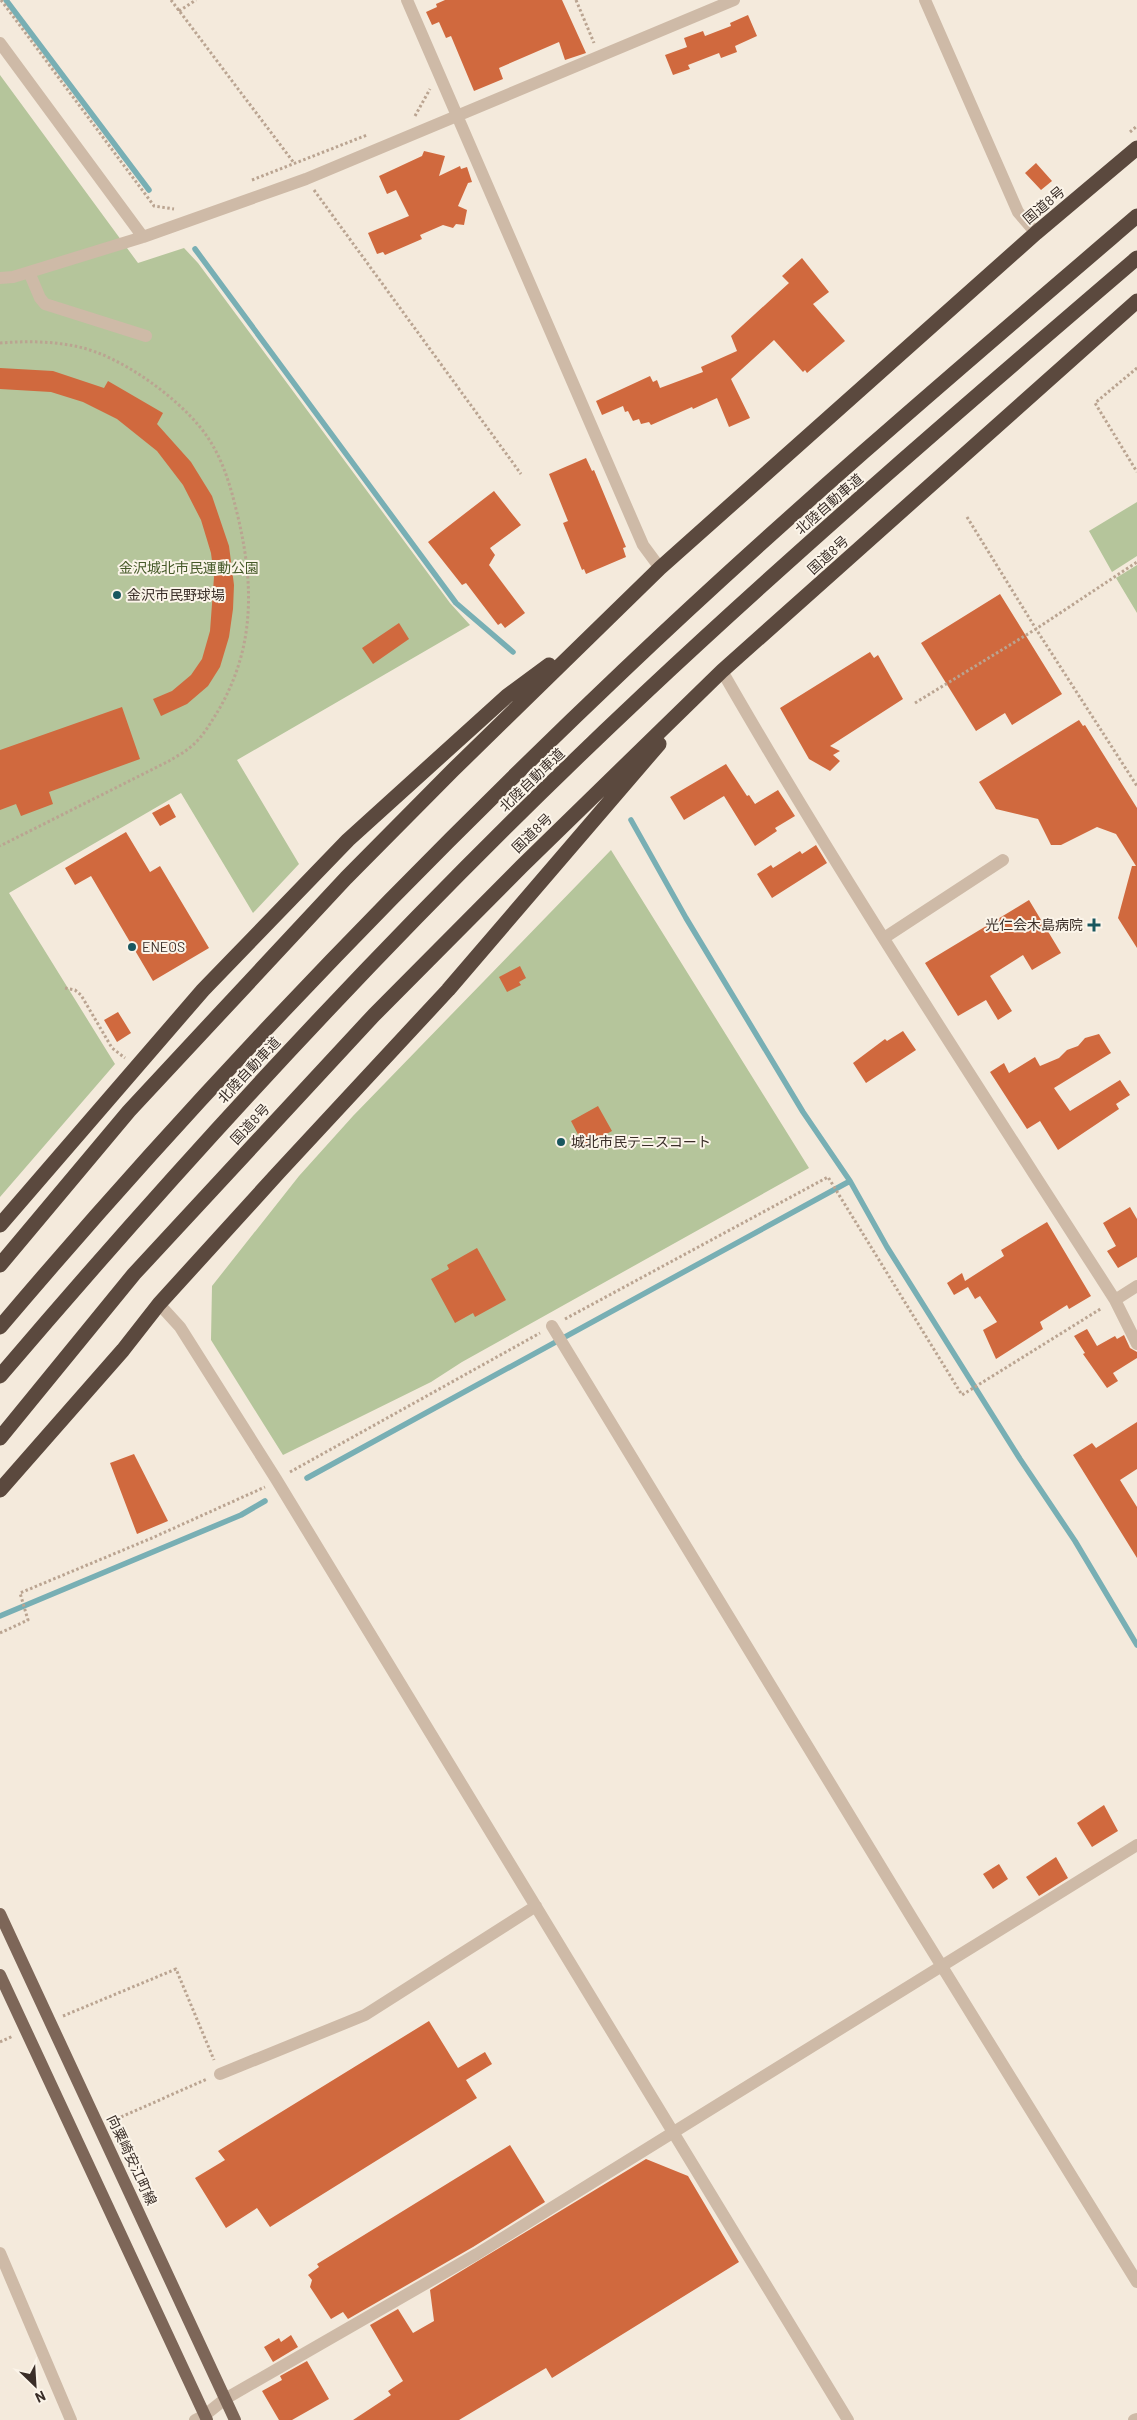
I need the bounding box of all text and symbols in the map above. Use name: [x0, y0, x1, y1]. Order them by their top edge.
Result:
street label: 国道8号: [1019, 182, 1068, 227]
street label: 北陸自動車道: [791, 470, 866, 538]
street label: 国道8号: [804, 532, 852, 577]
park label: 金沢城北市民運動公園: [119, 559, 259, 576]
place label: 金沢市民野球場: [127, 586, 225, 603]
marker: 金沢市民野球場: [111, 589, 123, 601]
street label: 北陸自動車道: [496, 744, 568, 815]
street label: 国道8号: [508, 809, 555, 856]
place label: 光仁会木島病院: [985, 916, 1083, 933]
marker: 光仁会木島病院: [1087, 918, 1101, 932]
place label: ENEOS: [142, 938, 185, 955]
marker: ENEOS: [126, 941, 138, 953]
street label: 北陸自動車道: [214, 1033, 283, 1106]
street label: 国道8号: [227, 1100, 273, 1147]
place label: 城北市民テニスコート: [571, 1133, 711, 1150]
marker: 城北市民テニスコート: [555, 1136, 567, 1148]
street label: 向粟崎安江町線: [104, 2112, 161, 2208]
north arrow: [10, 2360, 60, 2410]
text: N: [33, 2388, 49, 2407]

